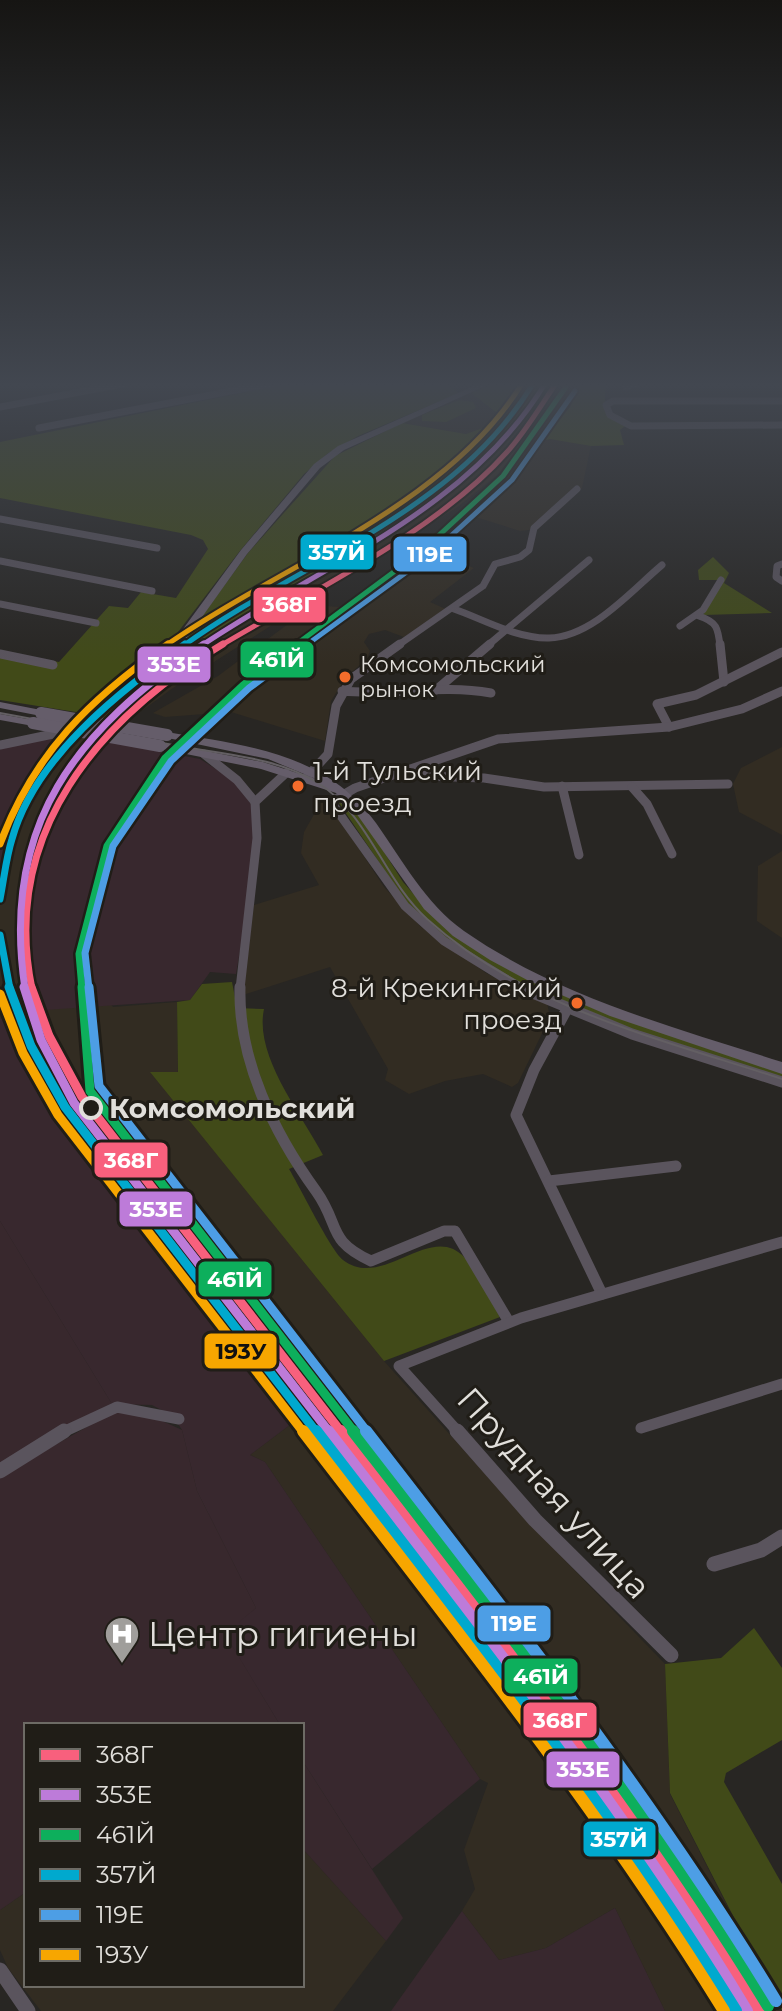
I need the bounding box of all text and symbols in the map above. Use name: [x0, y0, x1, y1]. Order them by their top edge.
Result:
line badge: 357Й: [299, 533, 375, 571]
line badge: 119Е: [392, 535, 468, 573]
text: 357Й: [307, 539, 366, 566]
text: 119Е: [407, 541, 453, 568]
line badge: 368Г: [252, 586, 327, 624]
text: 368Г: [261, 591, 316, 618]
line badge: 461Й: [239, 640, 315, 679]
line badge: 353Е: [136, 645, 212, 684]
text: 461Й: [249, 646, 305, 673]
text: 353Е: [146, 651, 201, 678]
place label: Комсомольский рынок: [360, 651, 545, 703]
marker: Комсомольский рынок: [337, 669, 353, 685]
place label: 1-й Тульский проезд: [313, 755, 482, 819]
marker: 1-й Тульский проезд: [290, 778, 306, 794]
place label: 8-й Крекингский проезд: [331, 972, 562, 1036]
marker: 8-й Крекингский проезд: [569, 995, 585, 1011]
place label: Комсомольский: [109, 1091, 355, 1125]
marker: Комсомольский: [80, 1097, 102, 1119]
line badge: 368Г: [93, 1141, 169, 1179]
text: 368Г: [103, 1147, 158, 1174]
line badge: 353Е: [118, 1190, 194, 1228]
text: 353Е: [128, 1196, 183, 1223]
line badge: 461Й: [197, 1260, 273, 1298]
text: 461Й: [207, 1266, 263, 1293]
line badge: 193У: [203, 1332, 278, 1370]
text: 193У: [215, 1338, 267, 1365]
street label: Прудная улица: [448, 1379, 660, 1607]
line badge: 119Е: [476, 1604, 552, 1643]
text: 119Е: [491, 1610, 537, 1637]
place label: Центр гигиены: [148, 1613, 418, 1655]
hospital icon: Центр гигиены: [103, 1615, 141, 1665]
line badge: 461Й: [503, 1657, 579, 1695]
text: 461Й: [513, 1663, 569, 1690]
line badge: 368Г: [522, 1701, 598, 1739]
text: 368Г: [532, 1707, 587, 1734]
legend: [24, 1723, 304, 1987]
text: 368Г: [96, 1740, 153, 1769]
line badge: 353Е: [545, 1750, 621, 1789]
text: 353Е: [555, 1756, 610, 1783]
text: 353Е: [96, 1780, 152, 1809]
text: 461Й: [96, 1820, 155, 1849]
line badge: 357Й: [582, 1820, 657, 1858]
text: 357Й: [589, 1826, 648, 1853]
text: 357Й: [96, 1860, 156, 1889]
text: 119Е: [96, 1900, 144, 1929]
text: 193У: [96, 1940, 149, 1969]

